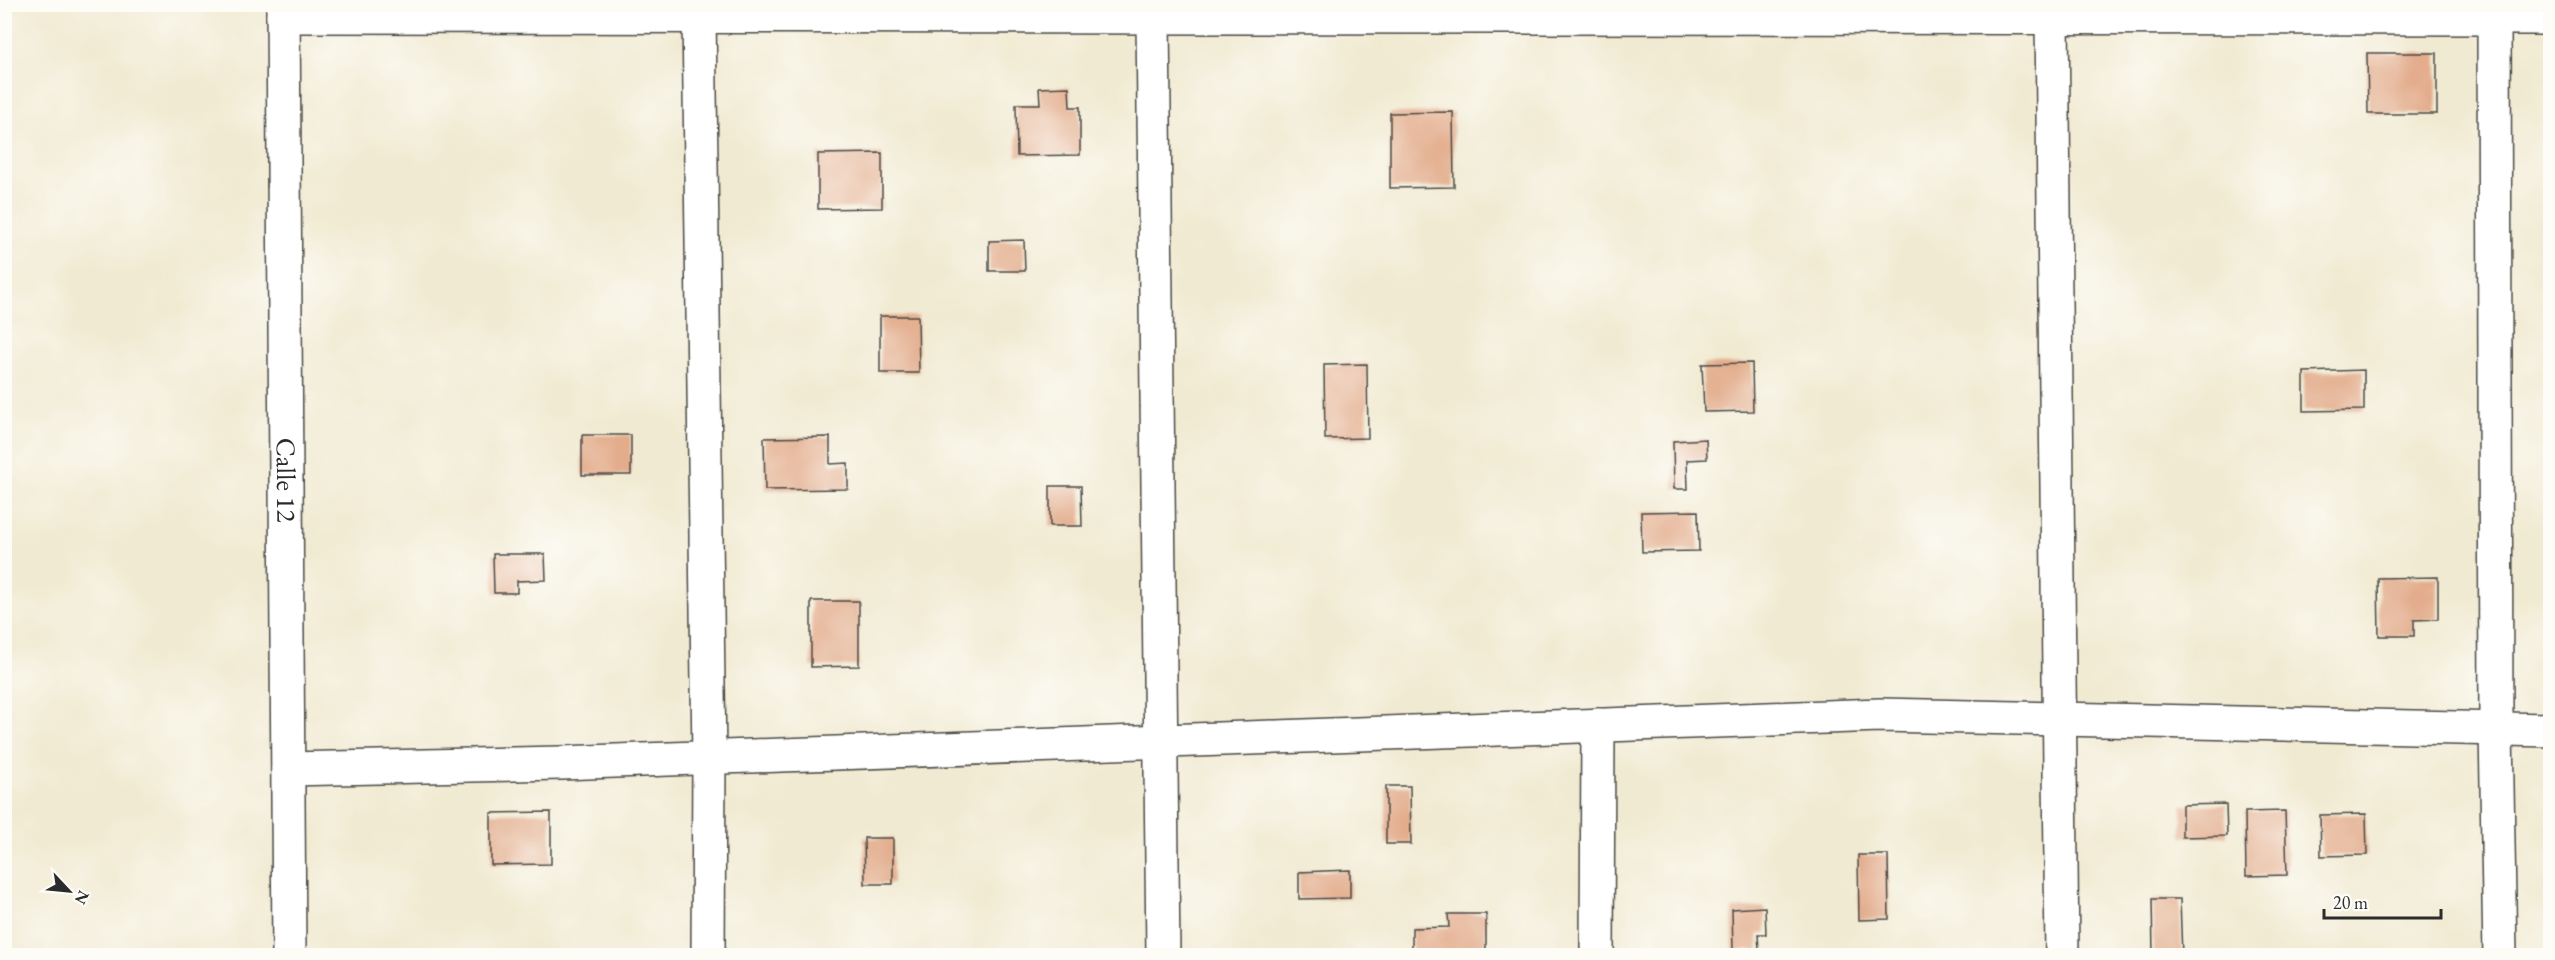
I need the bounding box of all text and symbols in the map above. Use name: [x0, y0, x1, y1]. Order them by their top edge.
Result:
street label: Calle 12: [269, 437, 304, 523]
north arrow: [39, 861, 99, 921]
scale bar: [2324, 882, 2441, 920]
text: N: [70, 887, 94, 908]
text: 20 m: [2333, 891, 2368, 914]

